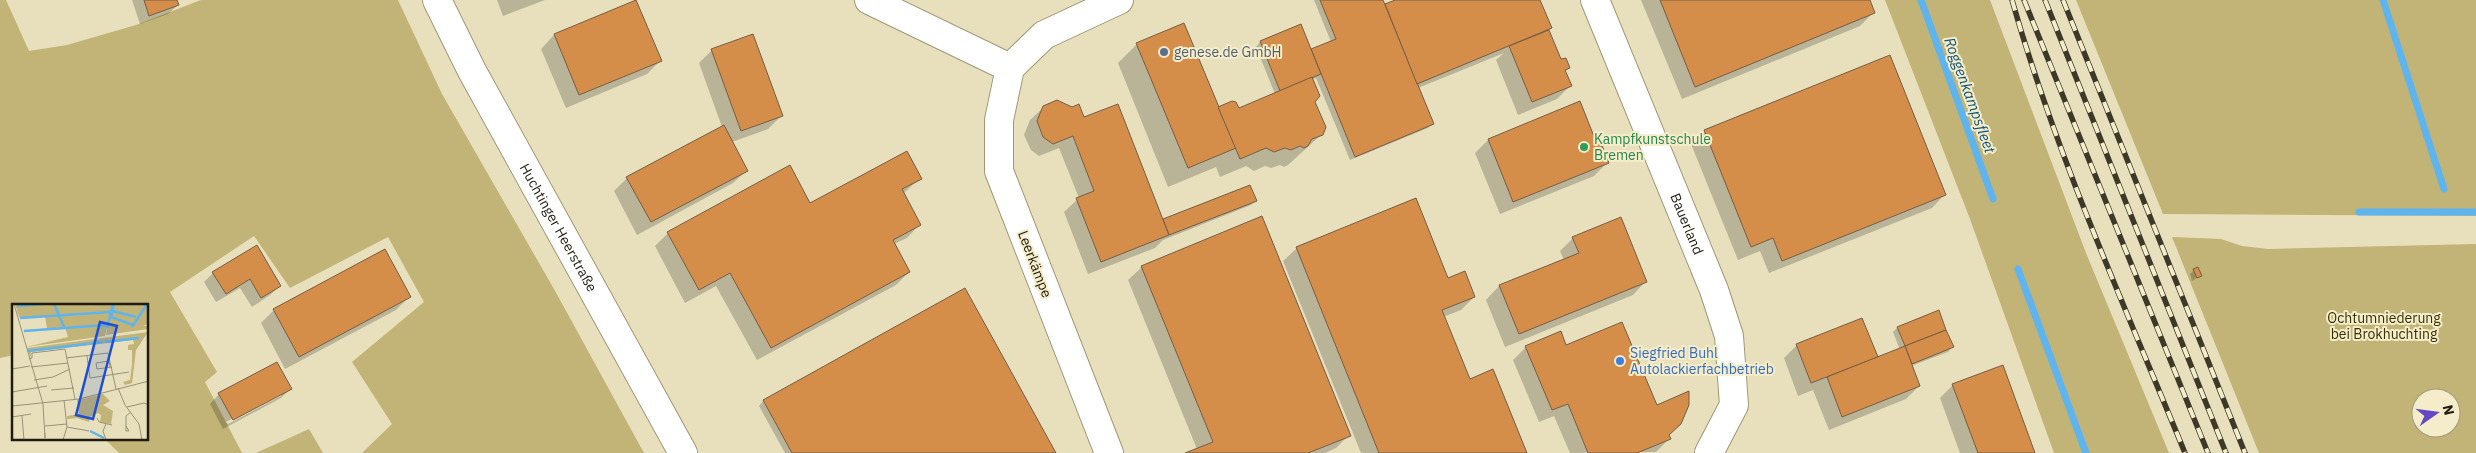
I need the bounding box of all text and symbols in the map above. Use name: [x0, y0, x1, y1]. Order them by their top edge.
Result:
water label: Roggenkampsfleet: [1940, 35, 2000, 157]
place label: genese.de GmbH: [1174, 43, 1281, 61]
marker: genese.de GmbH: [1158, 46, 1170, 58]
place label: Kampfkunstschule Bremen: [1594, 130, 1711, 164]
marker: Kampfkunstschule Bremen: [1578, 141, 1590, 153]
street label: Huchtinger Heerstraße: [516, 160, 601, 295]
street label: Bauerland: [1666, 190, 1707, 257]
street label: Leerkämpe: [1014, 228, 1056, 300]
inset map: [12, 304, 149, 440]
park label: Ochtumniederung bei Brokhuchting: [2327, 309, 2441, 343]
place label: Siegfried Buhl Autolackierfachbetrieb: [1630, 344, 1774, 378]
marker: Siegfried Buhl Autolackierfachbetrieb: [1614, 355, 1626, 367]
north arrow: [2411, 388, 2461, 438]
text: N: [2439, 403, 2459, 417]

